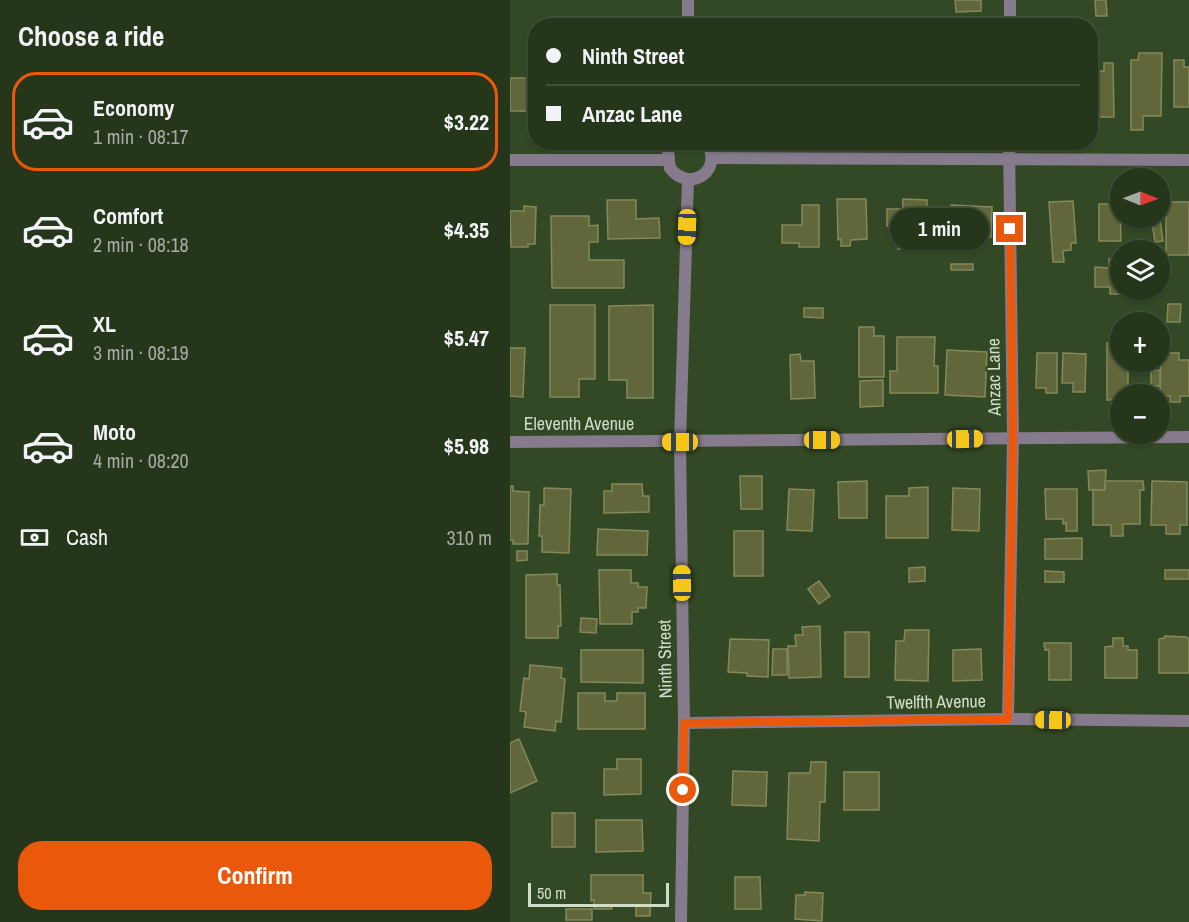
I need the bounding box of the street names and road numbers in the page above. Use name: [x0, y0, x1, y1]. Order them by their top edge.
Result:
street label: Anzac Lane: [980, 338, 1007, 417]
street label: Eleventh Avenue: [524, 411, 634, 436]
street label: Ninth Street: [651, 619, 678, 699]
street label: Twelfth Avenue: [886, 688, 986, 715]

